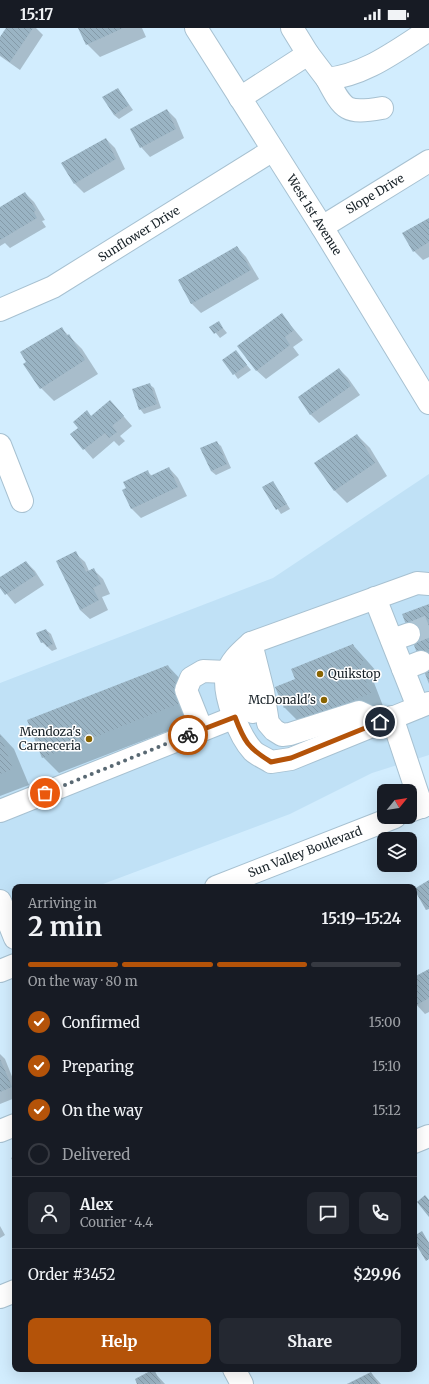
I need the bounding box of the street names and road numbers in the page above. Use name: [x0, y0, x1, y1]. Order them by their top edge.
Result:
street label: Slope Drive: [343, 170, 407, 217]
street label: West 1st Avenue: [283, 171, 345, 258]
street label: Sunflower Drive: [95, 202, 182, 265]
street label: Sun Valley Boulevard: [246, 823, 364, 880]

